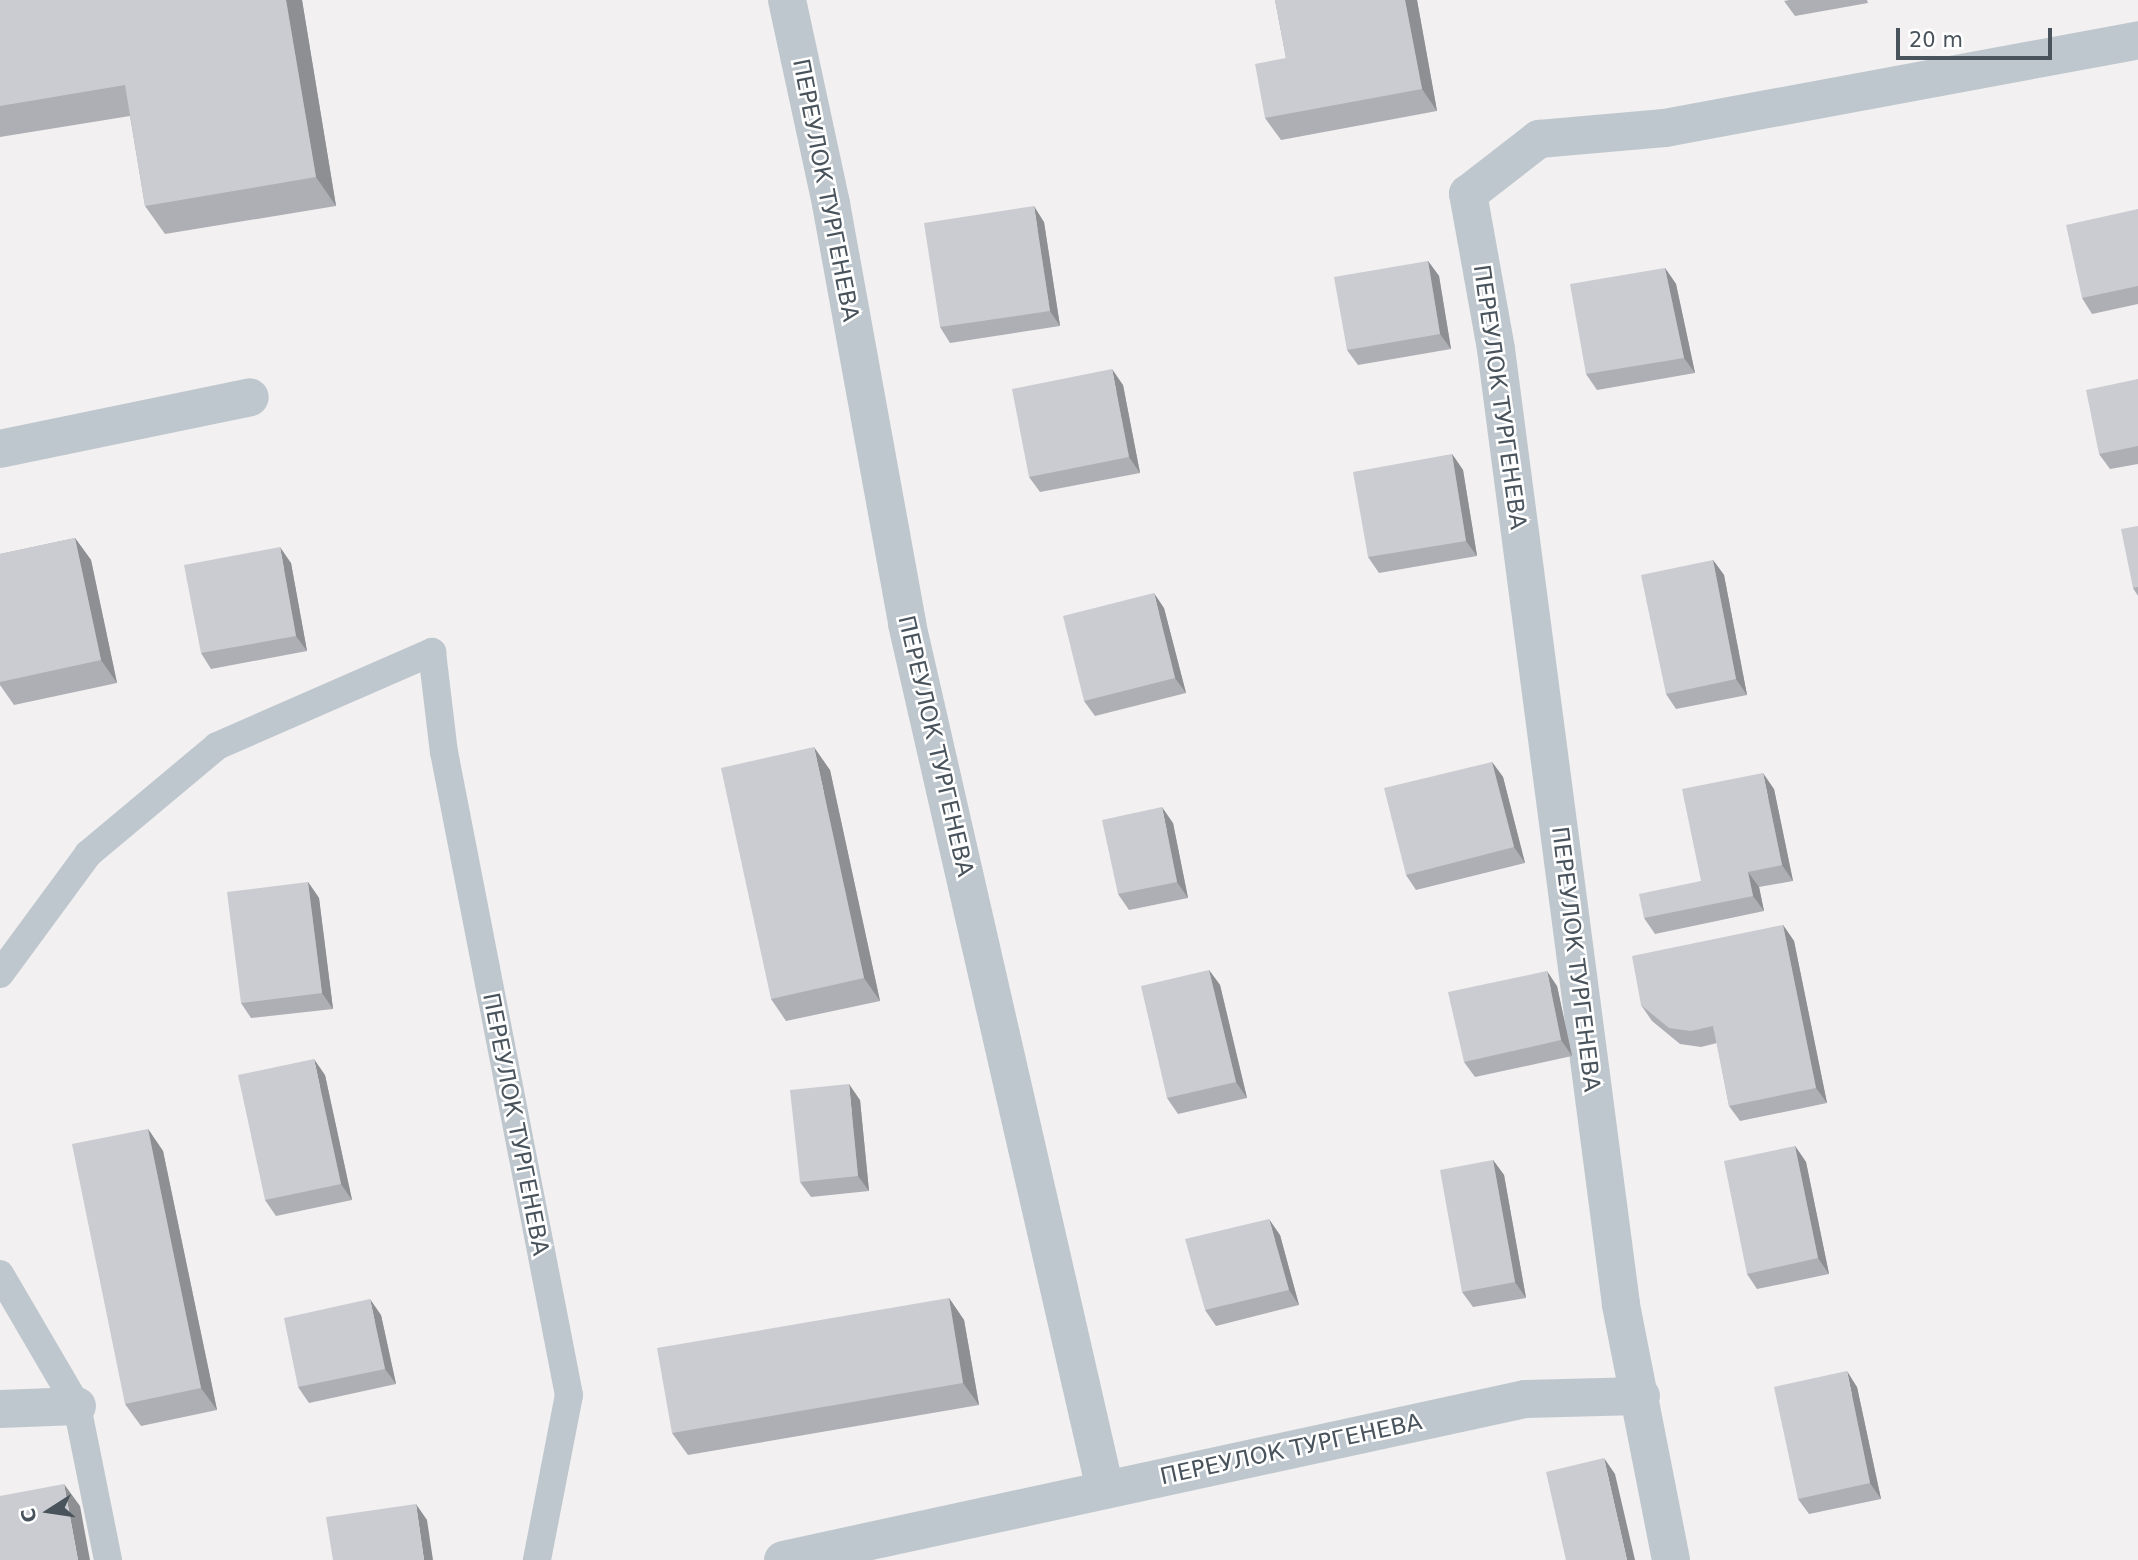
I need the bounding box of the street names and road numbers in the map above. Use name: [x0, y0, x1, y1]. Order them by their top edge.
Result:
street label: ПЕРЕУЛОК ТУРГЕНЕВА: [787, 56, 865, 324]
street label: ПЕРЕУЛОК ТУРГЕНЕВА: [1468, 263, 1532, 531]
street label: ПЕРЕУЛОК ТУРГЕНЕВА: [893, 613, 979, 879]
street label: ПЕРЕУЛОК ТУРГЕНЕВА: [1546, 825, 1606, 1093]
street label: ПЕРЕУЛОК ТУРГЕНЕВА: [477, 990, 555, 1258]
street label: ПЕРЕУЛОК ТУРГЕНЕВА: [1157, 1408, 1425, 1490]

